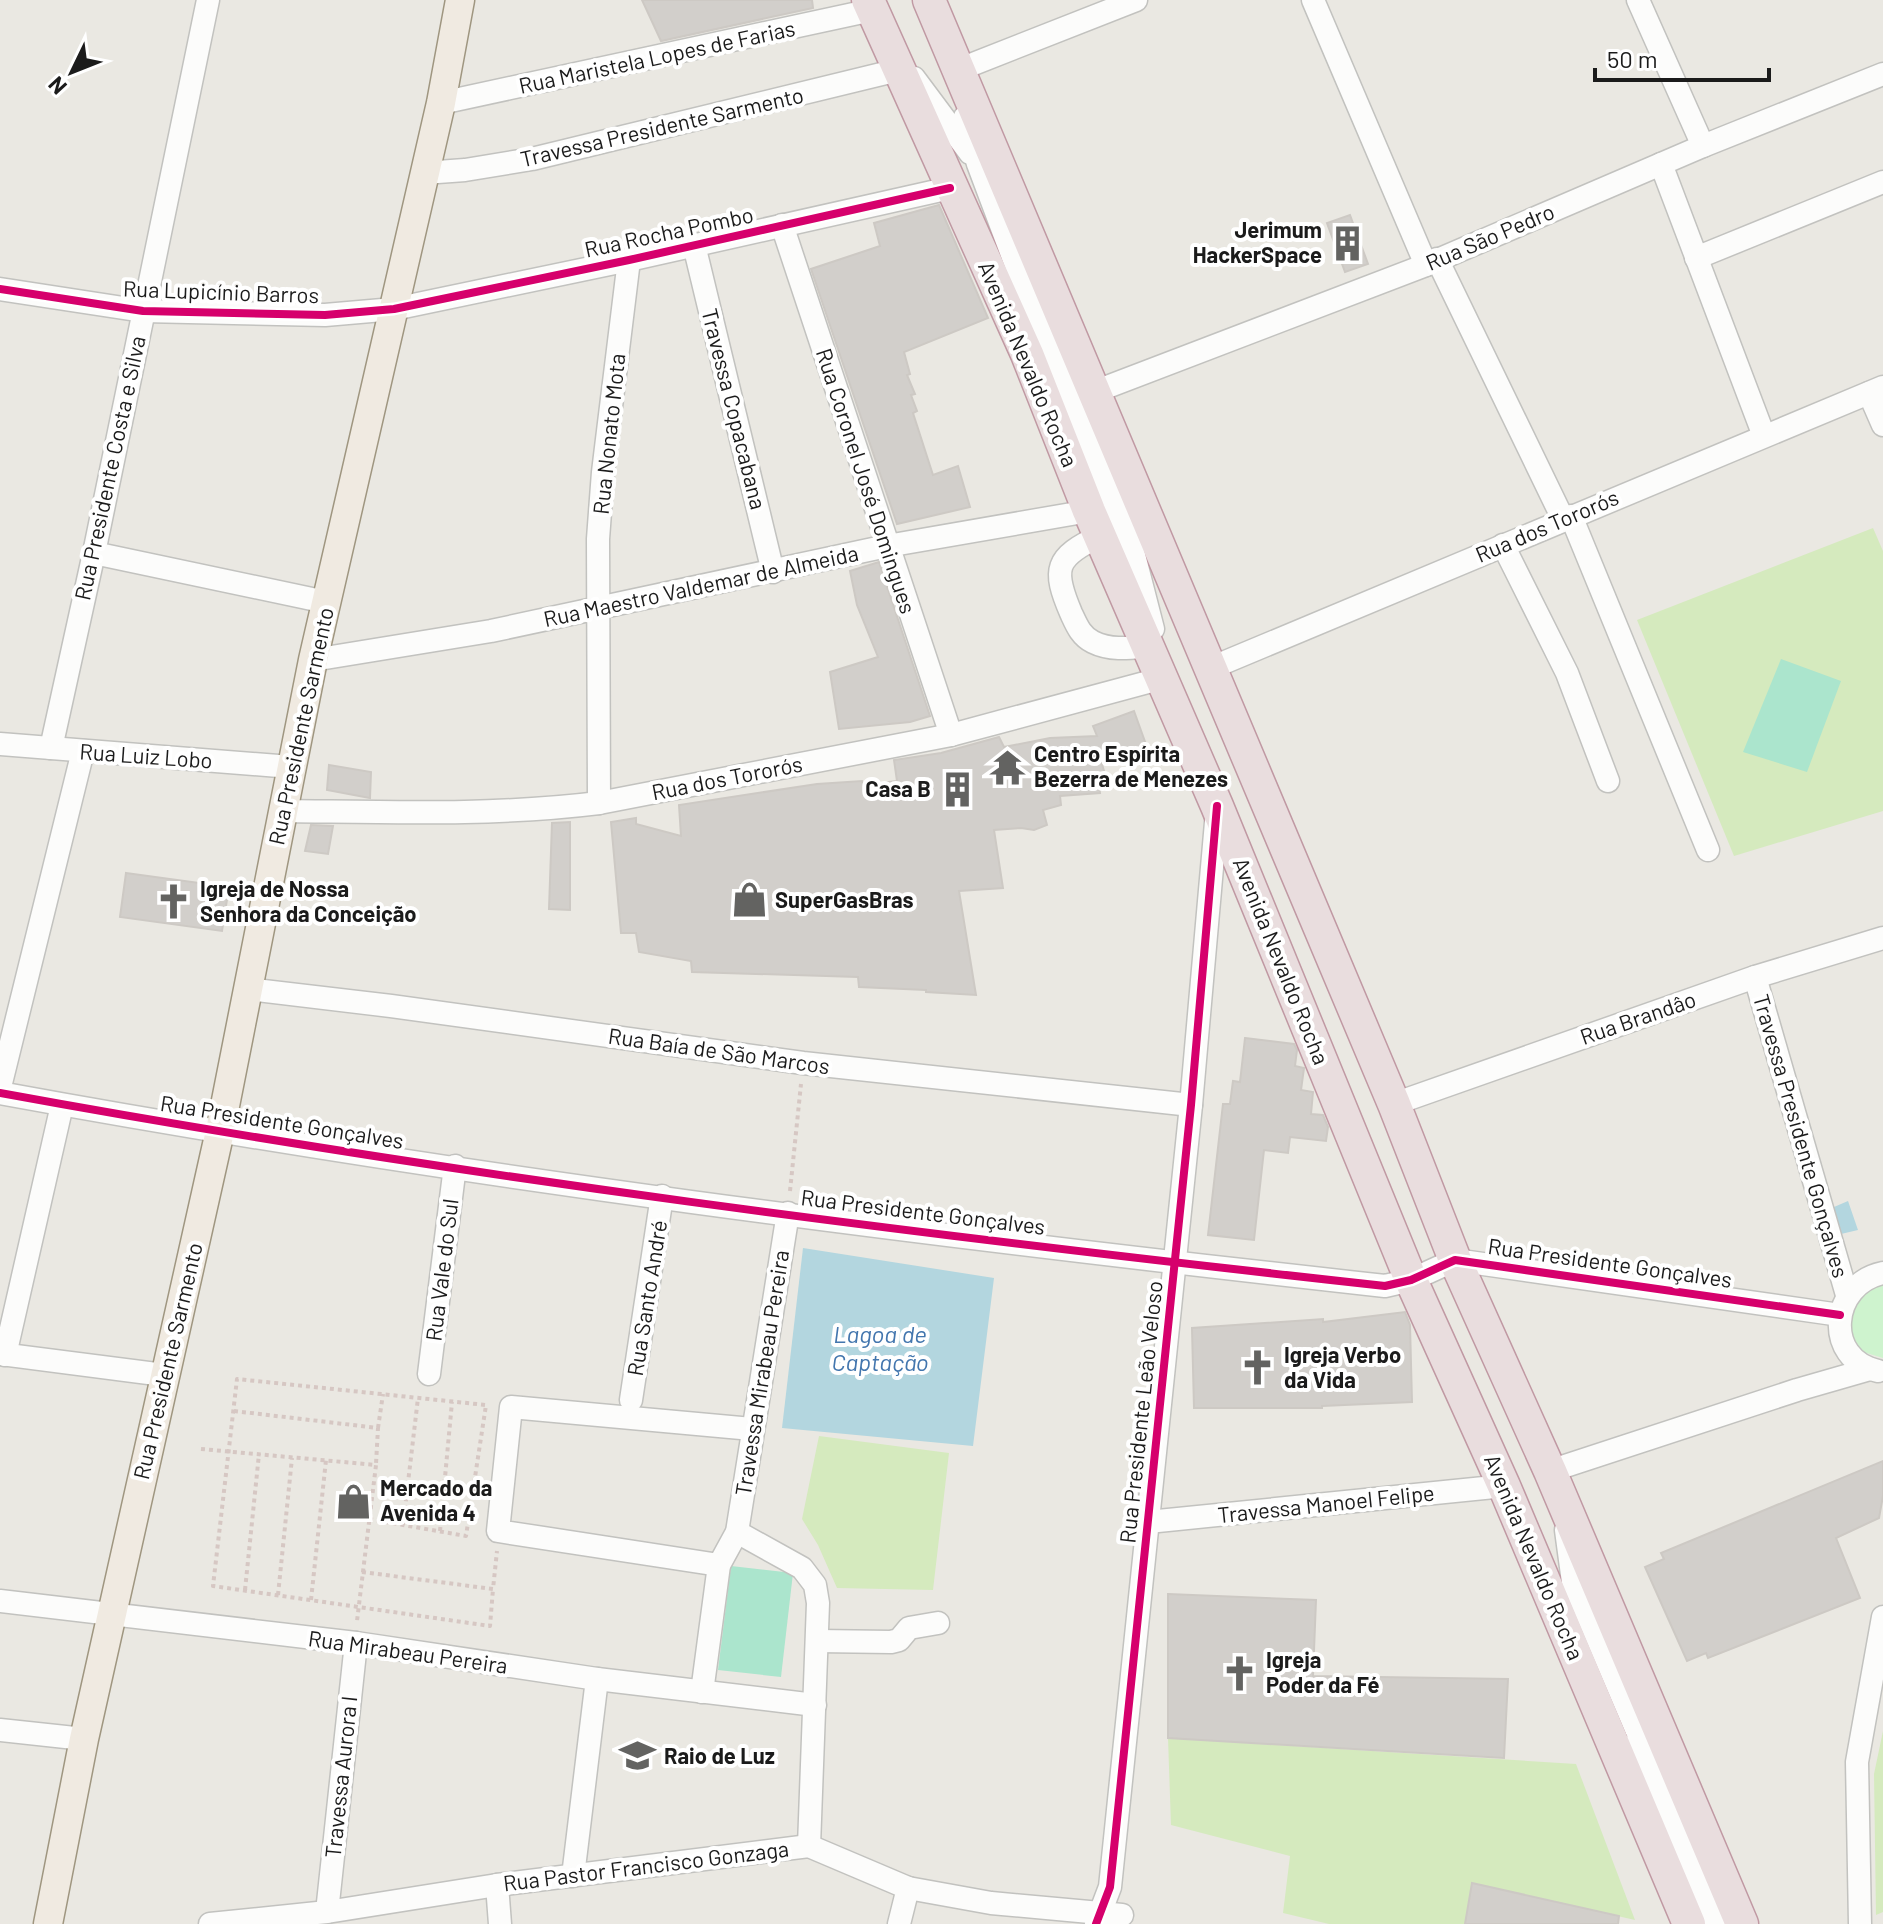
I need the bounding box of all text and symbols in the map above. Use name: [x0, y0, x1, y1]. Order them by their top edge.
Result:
street label: Rua Maristela Lopes de Farias: [516, 14, 797, 98]
north arrow: [32, 32, 112, 112]
scale bar: [1595, 32, 1769, 82]
text: 50 m: [1607, 44, 1658, 73]
text: N: [42, 72, 71, 101]
street label: Travessa Presidente Sarmento: [518, 81, 806, 171]
street label: Rua São Pedro: [1421, 197, 1558, 275]
street label: Rua Rocha Pombo: [582, 200, 756, 262]
place label: Jerimum HackerSpace: [1193, 216, 1322, 267]
building icon: Jerimum HackerSpace: [1329, 224, 1367, 262]
street label: Avenida Nevaldo Rocha: [974, 257, 1084, 470]
street label: Rua Lupicínio Barros: [122, 275, 320, 307]
street label: Travessa Copacabana: [697, 306, 773, 512]
street label: Rua Presidente Costa e Silva: [68, 333, 150, 602]
street label: Rua Coronel José Domingues: [812, 345, 922, 617]
street label: Rua Nonato Mota: [587, 352, 629, 516]
street label: Rua dos Tororós: [1471, 483, 1622, 567]
street label: Rua Maestro Valdemar de Almeida: [541, 539, 861, 631]
street label: Rua Presidente Sarmento: [262, 605, 338, 847]
street label: Rua Luiz Lobo: [79, 737, 213, 773]
place label: Centro Espírita Bezerra de Menezes: [1034, 740, 1228, 791]
temple icon: Centro Espírita Bezerra de Menezes: [989, 748, 1027, 786]
street label: Rua dos Tororós: [649, 750, 804, 804]
building icon: Casa B: [938, 770, 976, 808]
place label: Casa B: [865, 775, 931, 801]
street label: Avenida Nevaldo Rocha: [1229, 853, 1335, 1068]
place label: Igreja de Nossa Senhora da Conceição: [200, 875, 417, 926]
shop icon: SuperGasBras: [730, 881, 768, 919]
church icon: Igreja de Nossa Senhora da Conceição: [155, 883, 193, 921]
place label: SuperGasBras: [775, 886, 914, 912]
street label: Rua Brandâo: [1576, 985, 1699, 1049]
street label: Travessa Presidente Gonçalves: [1749, 991, 1855, 1280]
street label: Rua Baía de São Marcos: [607, 1022, 832, 1078]
street label: Rua Presidente Gonçalves: [159, 1089, 406, 1153]
street label: Rua Presidente Gonçalves: [799, 1183, 1047, 1239]
street label: Rua Vale do Sul: [419, 1197, 463, 1343]
street label: Rua Santo André: [621, 1218, 671, 1378]
street label: Rua Presidente Gonçalves: [1487, 1232, 1734, 1292]
street label: Rua Presidente Sarmento: [127, 1240, 207, 1482]
street label: Travessa Mirabeau Pereira: [729, 1248, 793, 1498]
street label: Rua Presidente Leão Veloso: [1113, 1279, 1167, 1544]
water label: Lagoa de Captação: [832, 1319, 928, 1376]
place label: Igreja Verbo da Vida: [1284, 1341, 1401, 1392]
church icon: Igreja Verbo da Vida: [1239, 1349, 1277, 1387]
street label: Avenida Nevaldo Rocha: [1480, 1450, 1590, 1663]
place label: Mercado da Avenida 4: [380, 1474, 493, 1525]
street label: Travessa Manoel Felipe: [1216, 1479, 1436, 1527]
shop icon: Mercado da Avenida 4: [335, 1482, 373, 1520]
street label: Rua Mirabeau Pereira: [307, 1624, 510, 1678]
place label: Igreja Poder da Fé: [1266, 1646, 1380, 1697]
church icon: Igreja Poder da Fé: [1221, 1654, 1259, 1692]
street label: Travessa Aurora I: [319, 1695, 361, 1859]
school or university icon: Raio de Luz: [619, 1737, 657, 1775]
place label: Raio de Luz: [664, 1742, 775, 1768]
street label: Rua Pastor Francisco Gonzaga: [502, 1835, 790, 1895]

